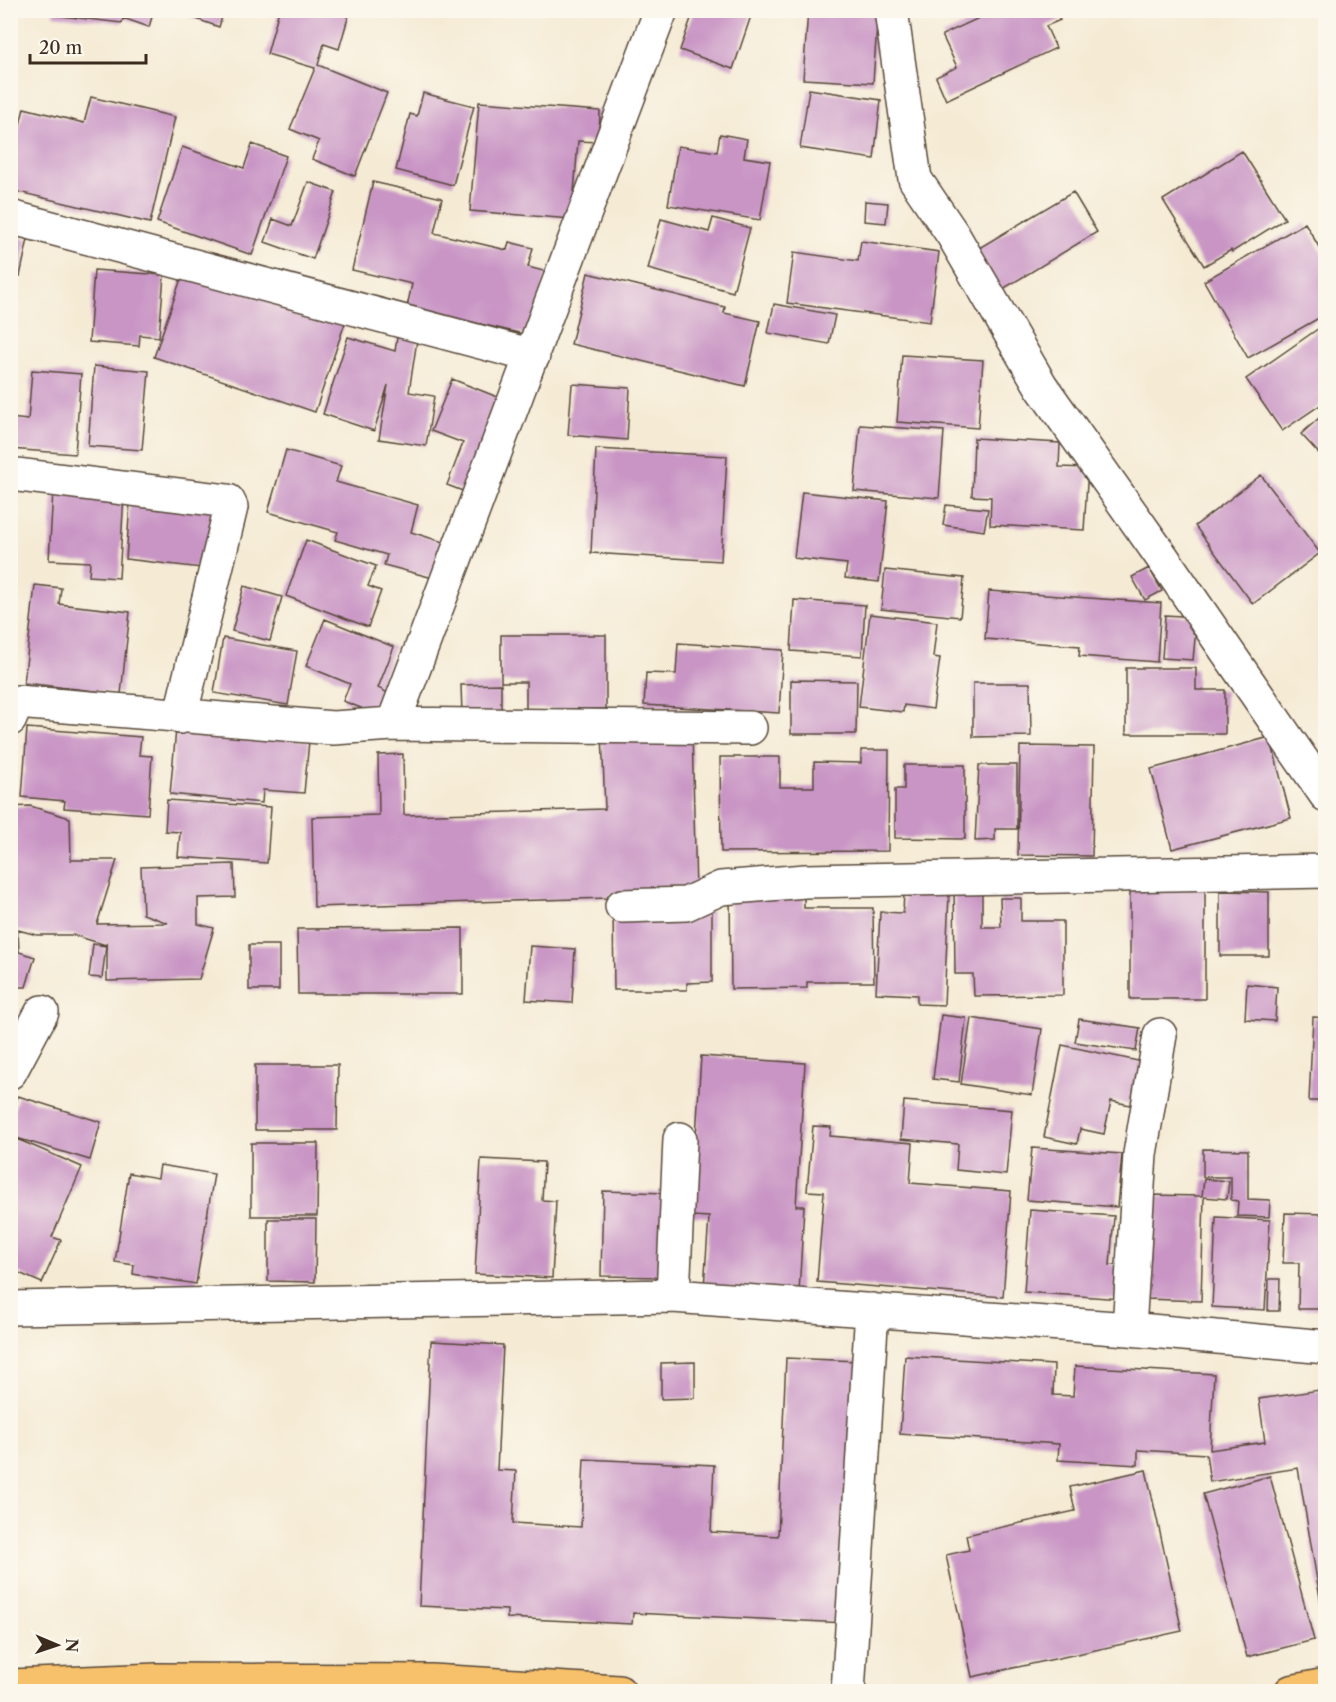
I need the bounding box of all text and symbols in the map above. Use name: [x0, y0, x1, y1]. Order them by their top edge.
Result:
scale bar: [30, 27, 146, 65]
text: 20 m: [39, 37, 83, 59]
north arrow: [27, 1615, 87, 1675]
text: N: [62, 1638, 82, 1653]

